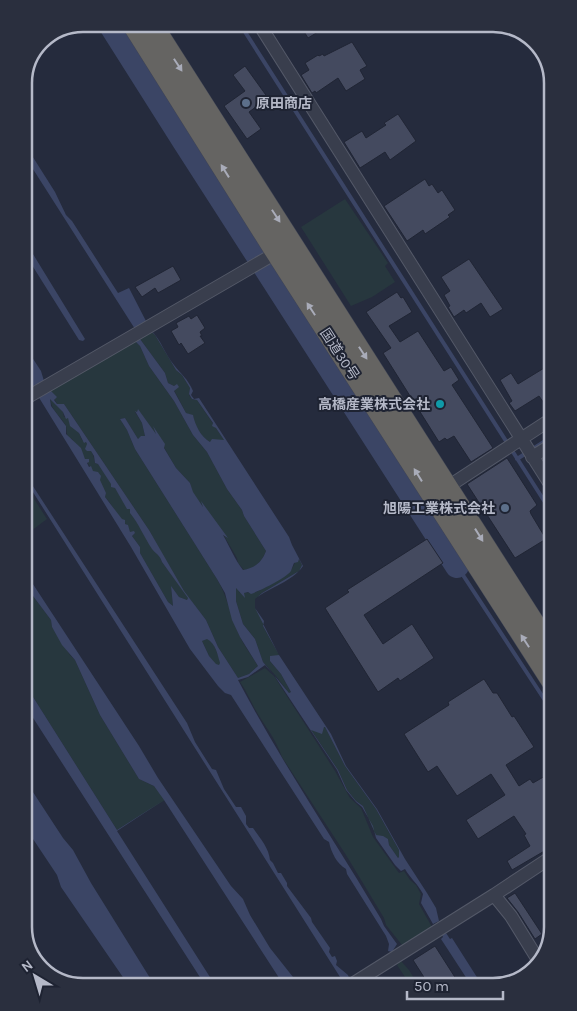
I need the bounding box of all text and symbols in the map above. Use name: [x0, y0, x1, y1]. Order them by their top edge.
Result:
one-way arrow: [174, 58, 183, 72]
place label: 原田商店: [256, 95, 312, 112]
marker: 原田商店: [240, 97, 252, 109]
one-way arrow: [220, 165, 229, 178]
one-way arrow: [271, 210, 280, 223]
one-way arrow: [307, 302, 316, 315]
street label: 国道30号: [316, 325, 363, 383]
one-way arrow: [359, 347, 368, 360]
place label: 高橋産業株式会社: [318, 396, 430, 413]
marker: 高橋産業株式会社: [434, 398, 446, 410]
one-way arrow: [413, 468, 422, 482]
place label: 旭陽工業株式会社: [383, 500, 495, 517]
marker: 旭陽工業株式会社: [499, 502, 511, 514]
one-way arrow: [474, 528, 483, 541]
one-way arrow: [520, 634, 530, 648]
north arrow: [10, 951, 60, 1001]
text: N: [18, 956, 36, 976]
scale bar: [407, 968, 503, 1000]
text: 50 m: [414, 977, 449, 995]

